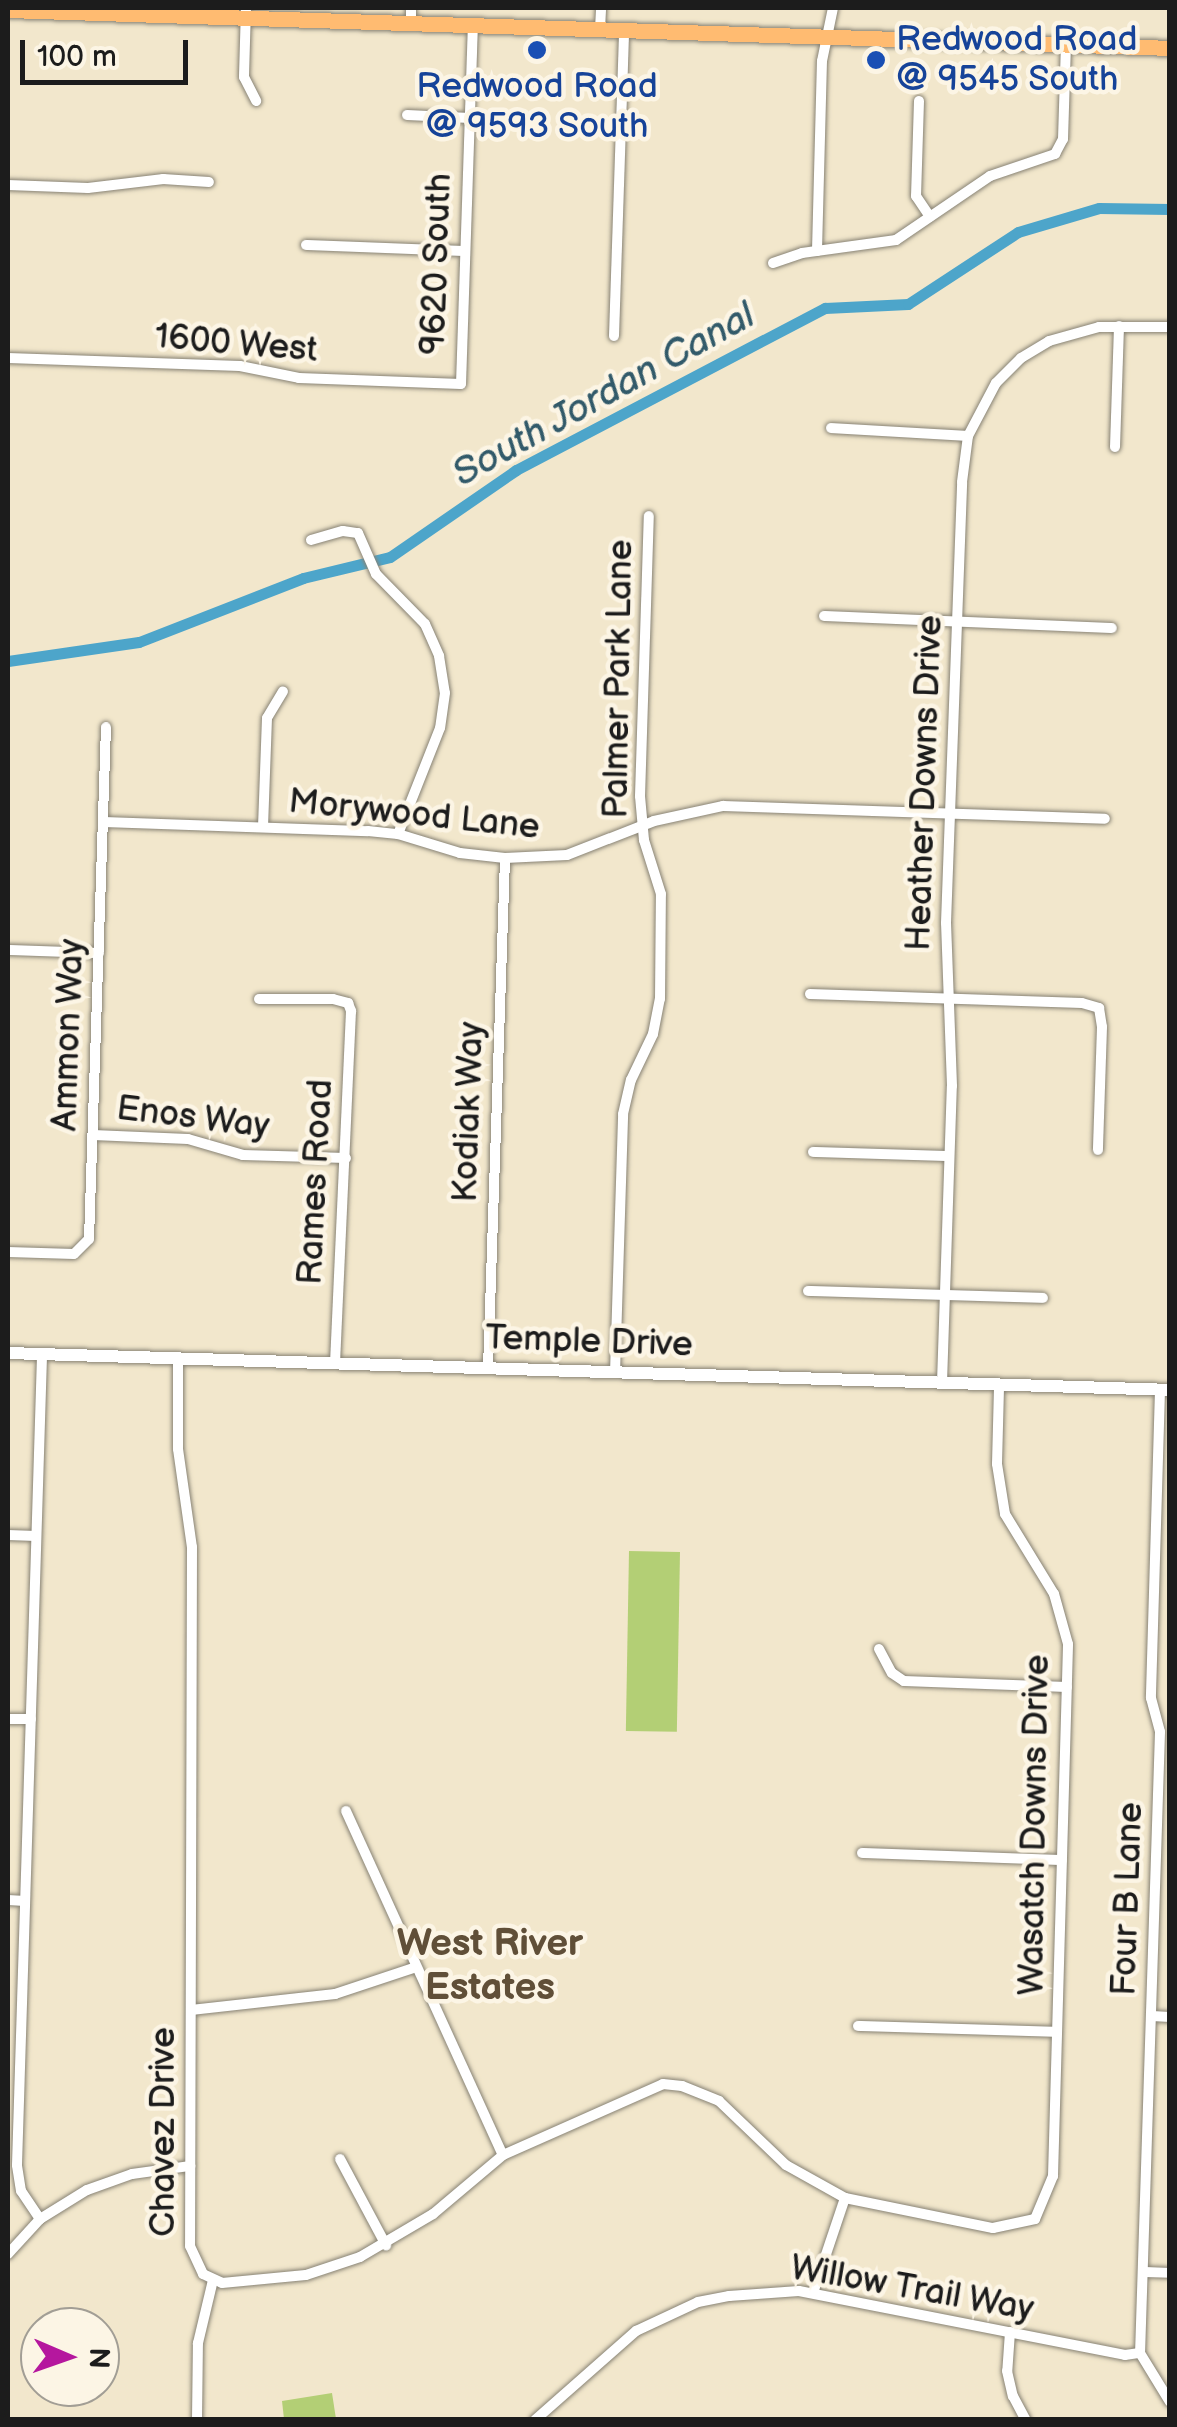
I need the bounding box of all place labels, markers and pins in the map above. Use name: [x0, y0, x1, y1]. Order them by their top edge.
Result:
place label: Redwood Road @ 9545 South: [896, 19, 1137, 101]
marker: Redwood Road @ 9593 South: [526, 39, 548, 61]
marker: Redwood Road @ 9545 South: [865, 49, 887, 71]
place label: Redwood Road @ 9593 South: [416, 66, 658, 148]

